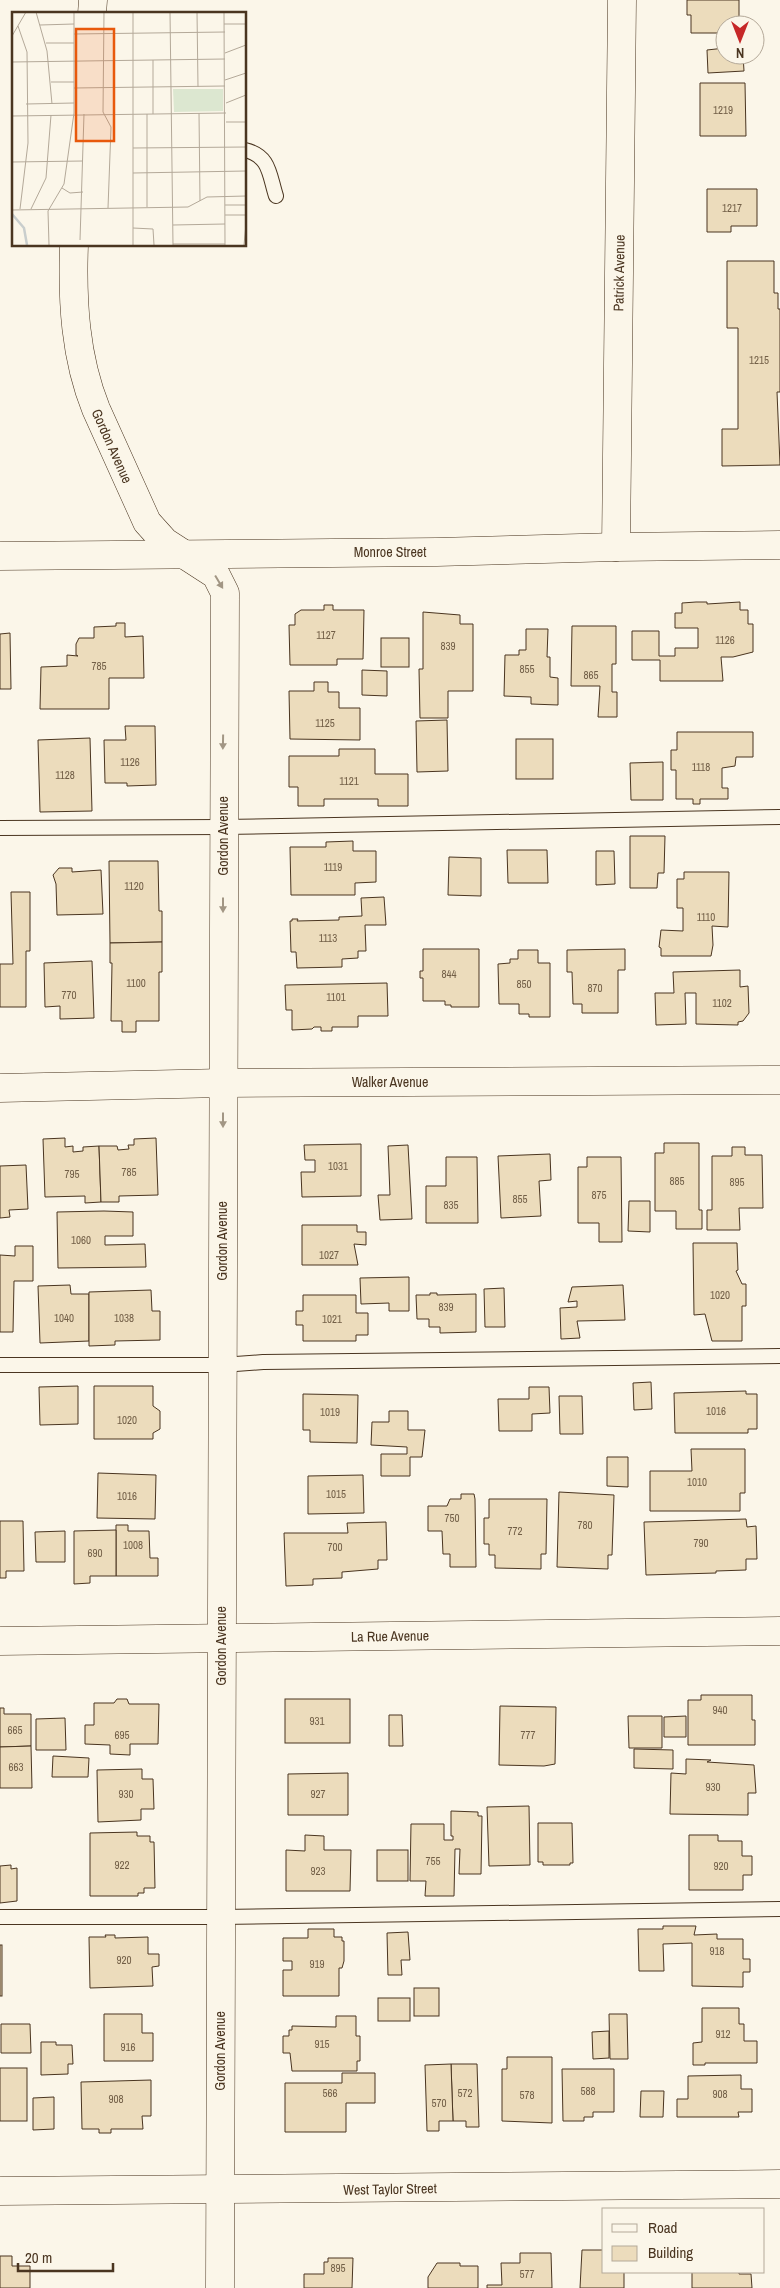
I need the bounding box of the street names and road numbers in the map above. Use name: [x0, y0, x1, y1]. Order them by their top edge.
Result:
street label: Patrick Avenue: [609, 234, 629, 312]
street label: Gordon Avenue: [88, 406, 136, 486]
street label: Monroe Street: [354, 543, 426, 561]
street label: Gordon Avenue: [214, 796, 232, 876]
street label: Walker Avenue: [352, 1073, 428, 1091]
street label: Gordon Avenue: [213, 1201, 231, 1281]
street label: Gordon Avenue: [212, 1606, 230, 1686]
street label: La Rue Avenue: [351, 1626, 429, 1646]
street label: Gordon Avenue: [211, 2011, 229, 2091]
street label: West Taylor Street: [343, 2179, 437, 2199]

